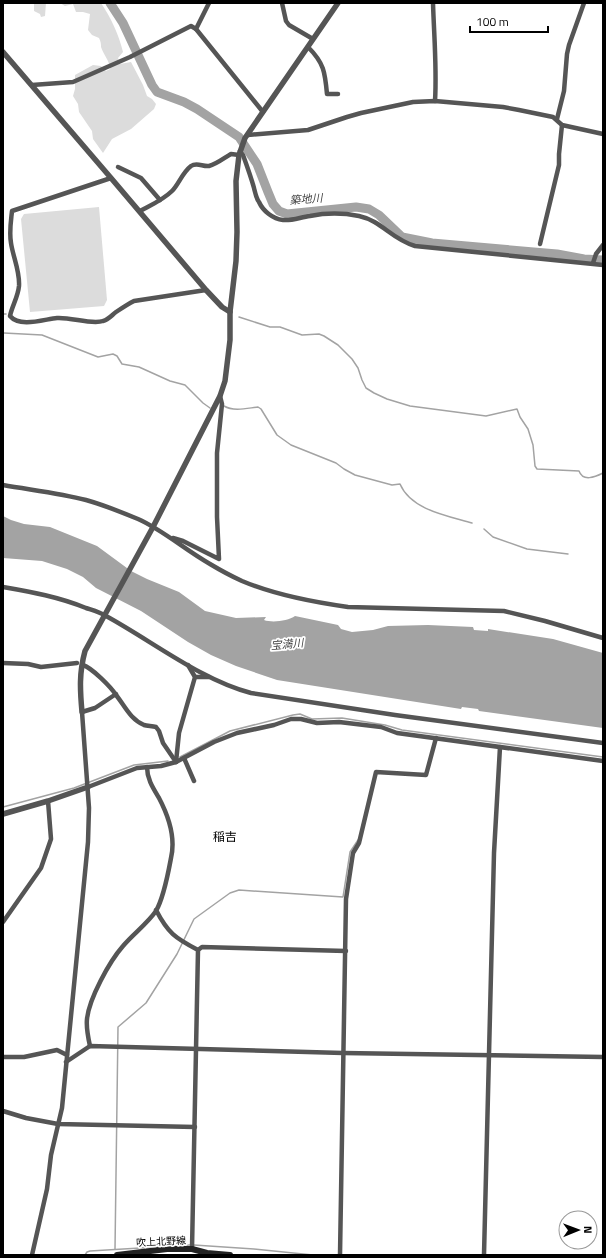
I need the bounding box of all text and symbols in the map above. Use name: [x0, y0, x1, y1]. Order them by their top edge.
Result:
scale bar: [470, 8, 548, 34]
text: 100 m: [476, 12, 509, 31]
water label: 築地川: [289, 190, 324, 208]
water label: 宝満川: [270, 635, 305, 653]
district label: 稲吉: [213, 827, 237, 846]
north arrow: [558, 1210, 598, 1250]
text: N: [580, 1226, 596, 1234]
street label: 吹上北野線: [136, 1233, 186, 1250]

